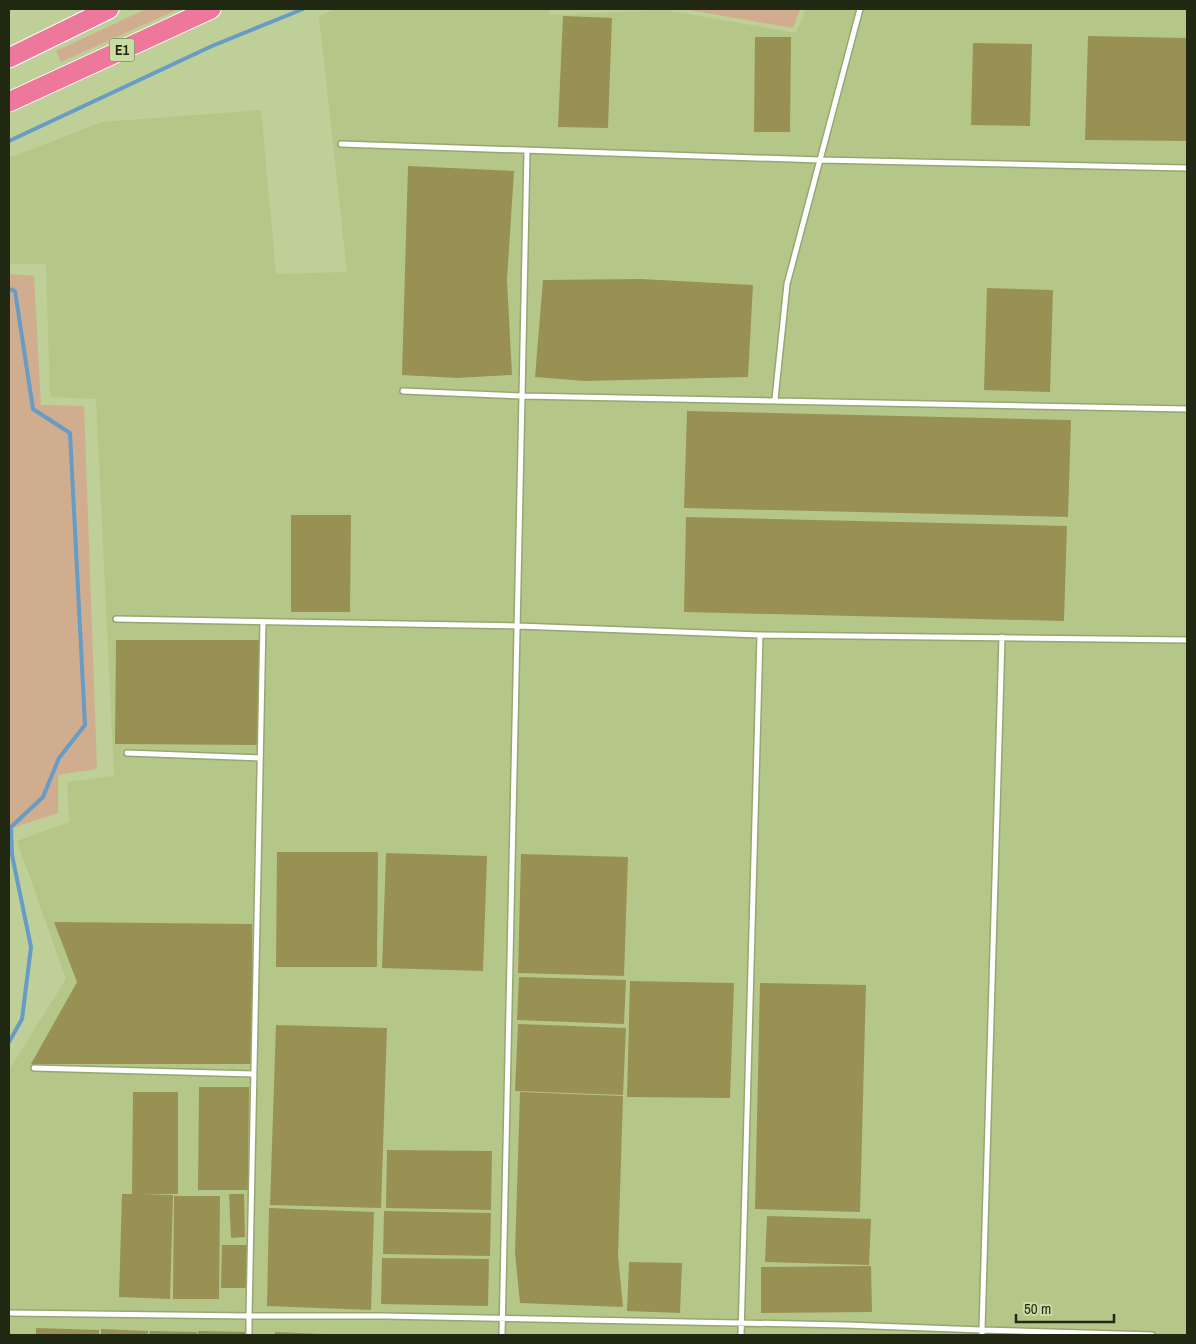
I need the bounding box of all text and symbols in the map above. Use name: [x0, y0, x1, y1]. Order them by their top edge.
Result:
road number: E1: [110, 38, 134, 62]
scale bar: [1016, 1292, 1114, 1324]
text: 50 m: [1024, 1298, 1051, 1319]

